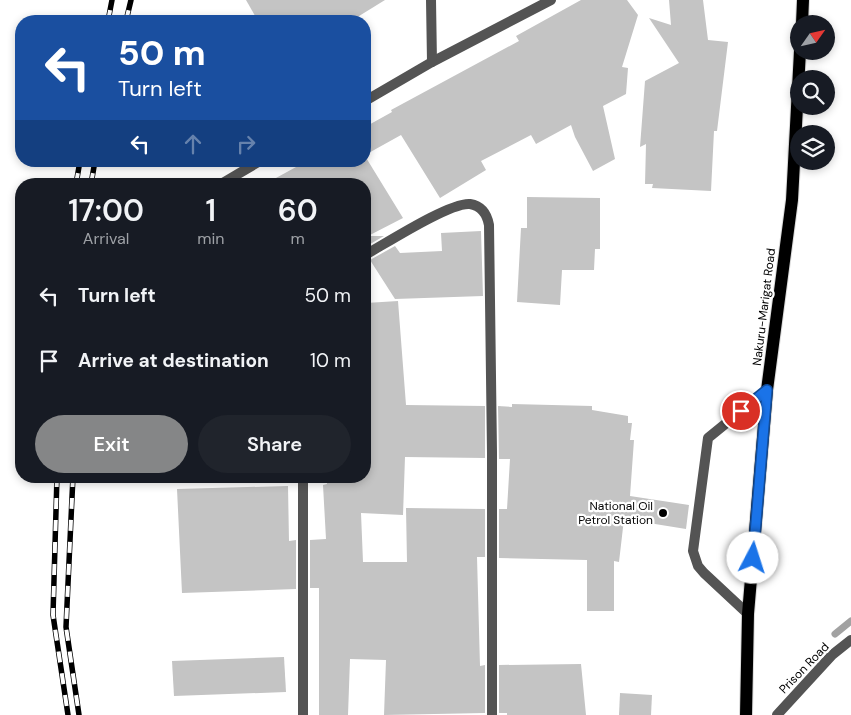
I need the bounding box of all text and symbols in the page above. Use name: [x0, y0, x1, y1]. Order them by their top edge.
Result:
north arrow: [790, 15, 835, 60]
map controls: [790, 15, 835, 170]
text: 50 m: [118, 30, 206, 76]
icon: left: [35, 35, 100, 100]
button: search: [790, 70, 835, 115]
text: Turn left: [118, 74, 202, 103]
button: layers: [790, 125, 835, 170]
icon: left: [126, 130, 154, 158]
icon: ahead: [179, 130, 207, 158]
icon: right: [232, 130, 260, 158]
text: 17:00: [68, 191, 144, 230]
text: 1: [206, 191, 216, 230]
text: 60: [278, 191, 318, 230]
text: Arrival: [83, 228, 129, 249]
text: min: [197, 228, 224, 249]
text: m: [291, 228, 305, 249]
street label: Nakuru-Marigat Road: [749, 247, 779, 367]
icon: left: [35, 282, 63, 310]
text: Turn left: [78, 283, 156, 308]
text: 50 m: [304, 283, 351, 308]
icon: arrive: [35, 347, 63, 375]
text: Arrive at destination: [78, 348, 269, 373]
text: 10 m: [310, 348, 351, 373]
pin: [720, 390, 762, 432]
icon: arrive: [727, 397, 755, 425]
button: Exit: [35, 415, 188, 473]
button: Share: [198, 415, 351, 473]
place label: National Oil Petrol Station: [578, 498, 653, 528]
marker: National Oil Petrol Station: [657, 507, 669, 519]
position arrow: [726, 531, 778, 583]
street label: Prison Road: [776, 639, 832, 697]

